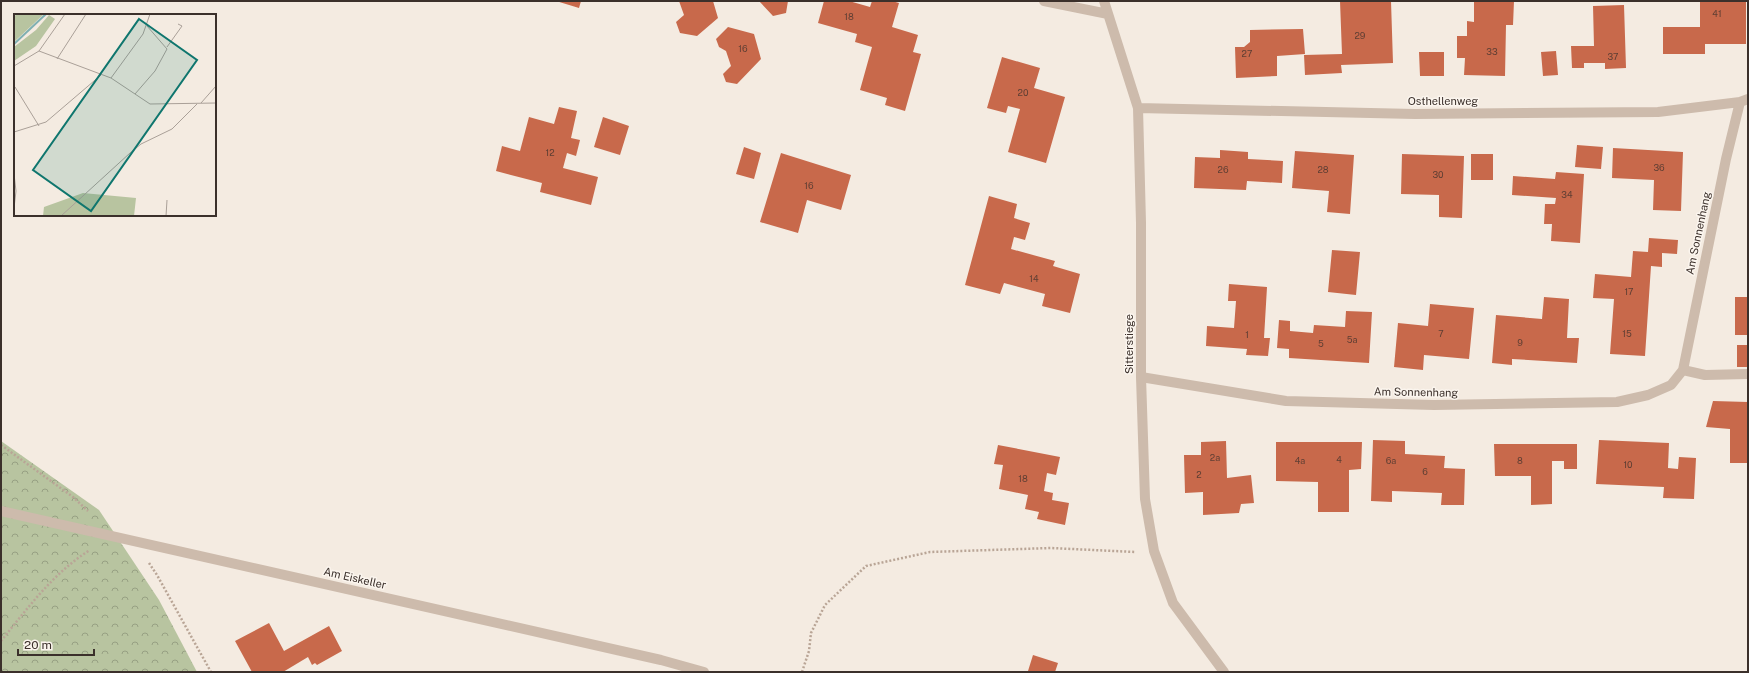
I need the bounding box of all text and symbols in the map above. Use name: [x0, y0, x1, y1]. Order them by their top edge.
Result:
house number: 41: [1712, 8, 1722, 19]
house number: 18: [844, 11, 854, 22]
inset map: [14, 14, 216, 216]
house number: 29: [1355, 30, 1366, 41]
house number: 16: [738, 43, 748, 54]
house number: 33: [1486, 46, 1498, 57]
house number: 27: [1242, 48, 1252, 59]
house number: 37: [1608, 51, 1618, 62]
house number: 20: [1018, 87, 1029, 98]
street label: Osthellenweg: [1408, 95, 1478, 107]
house number: 12: [545, 147, 555, 158]
house number: 36: [1653, 162, 1665, 173]
house number: 26: [1218, 164, 1229, 175]
house number: 28: [1317, 164, 1329, 175]
house number: 30: [1432, 169, 1444, 180]
house number: 16: [804, 180, 814, 191]
house number: 34: [1561, 189, 1573, 200]
street label: Am Sonnenhang: [1683, 190, 1713, 276]
house number: 14: [1029, 273, 1039, 284]
house number: 17: [1624, 286, 1634, 297]
street label: Sitterstiege: [1123, 314, 1135, 374]
house number: 7: [1438, 328, 1444, 339]
house number: 15: [1622, 328, 1632, 339]
house number: 1: [1245, 329, 1249, 340]
house number: 5a: [1347, 334, 1357, 345]
house number: 9: [1517, 337, 1523, 348]
house number: 5: [1318, 338, 1324, 349]
street label: Am Sonnenhang: [1374, 385, 1458, 399]
house number: 2a: [1210, 452, 1220, 463]
house number: 4: [1336, 454, 1342, 465]
house number: 4a: [1295, 455, 1305, 466]
house number: 6a: [1386, 455, 1396, 466]
house number: 8: [1517, 455, 1523, 466]
house number: 10: [1623, 459, 1633, 470]
house number: 6: [1422, 466, 1428, 477]
house number: 2: [1196, 469, 1202, 480]
house number: 18: [1018, 473, 1028, 484]
street label: Am Eiskeller: [323, 565, 387, 591]
scale bar: [18, 631, 94, 657]
text: 20 m: [24, 638, 52, 652]

